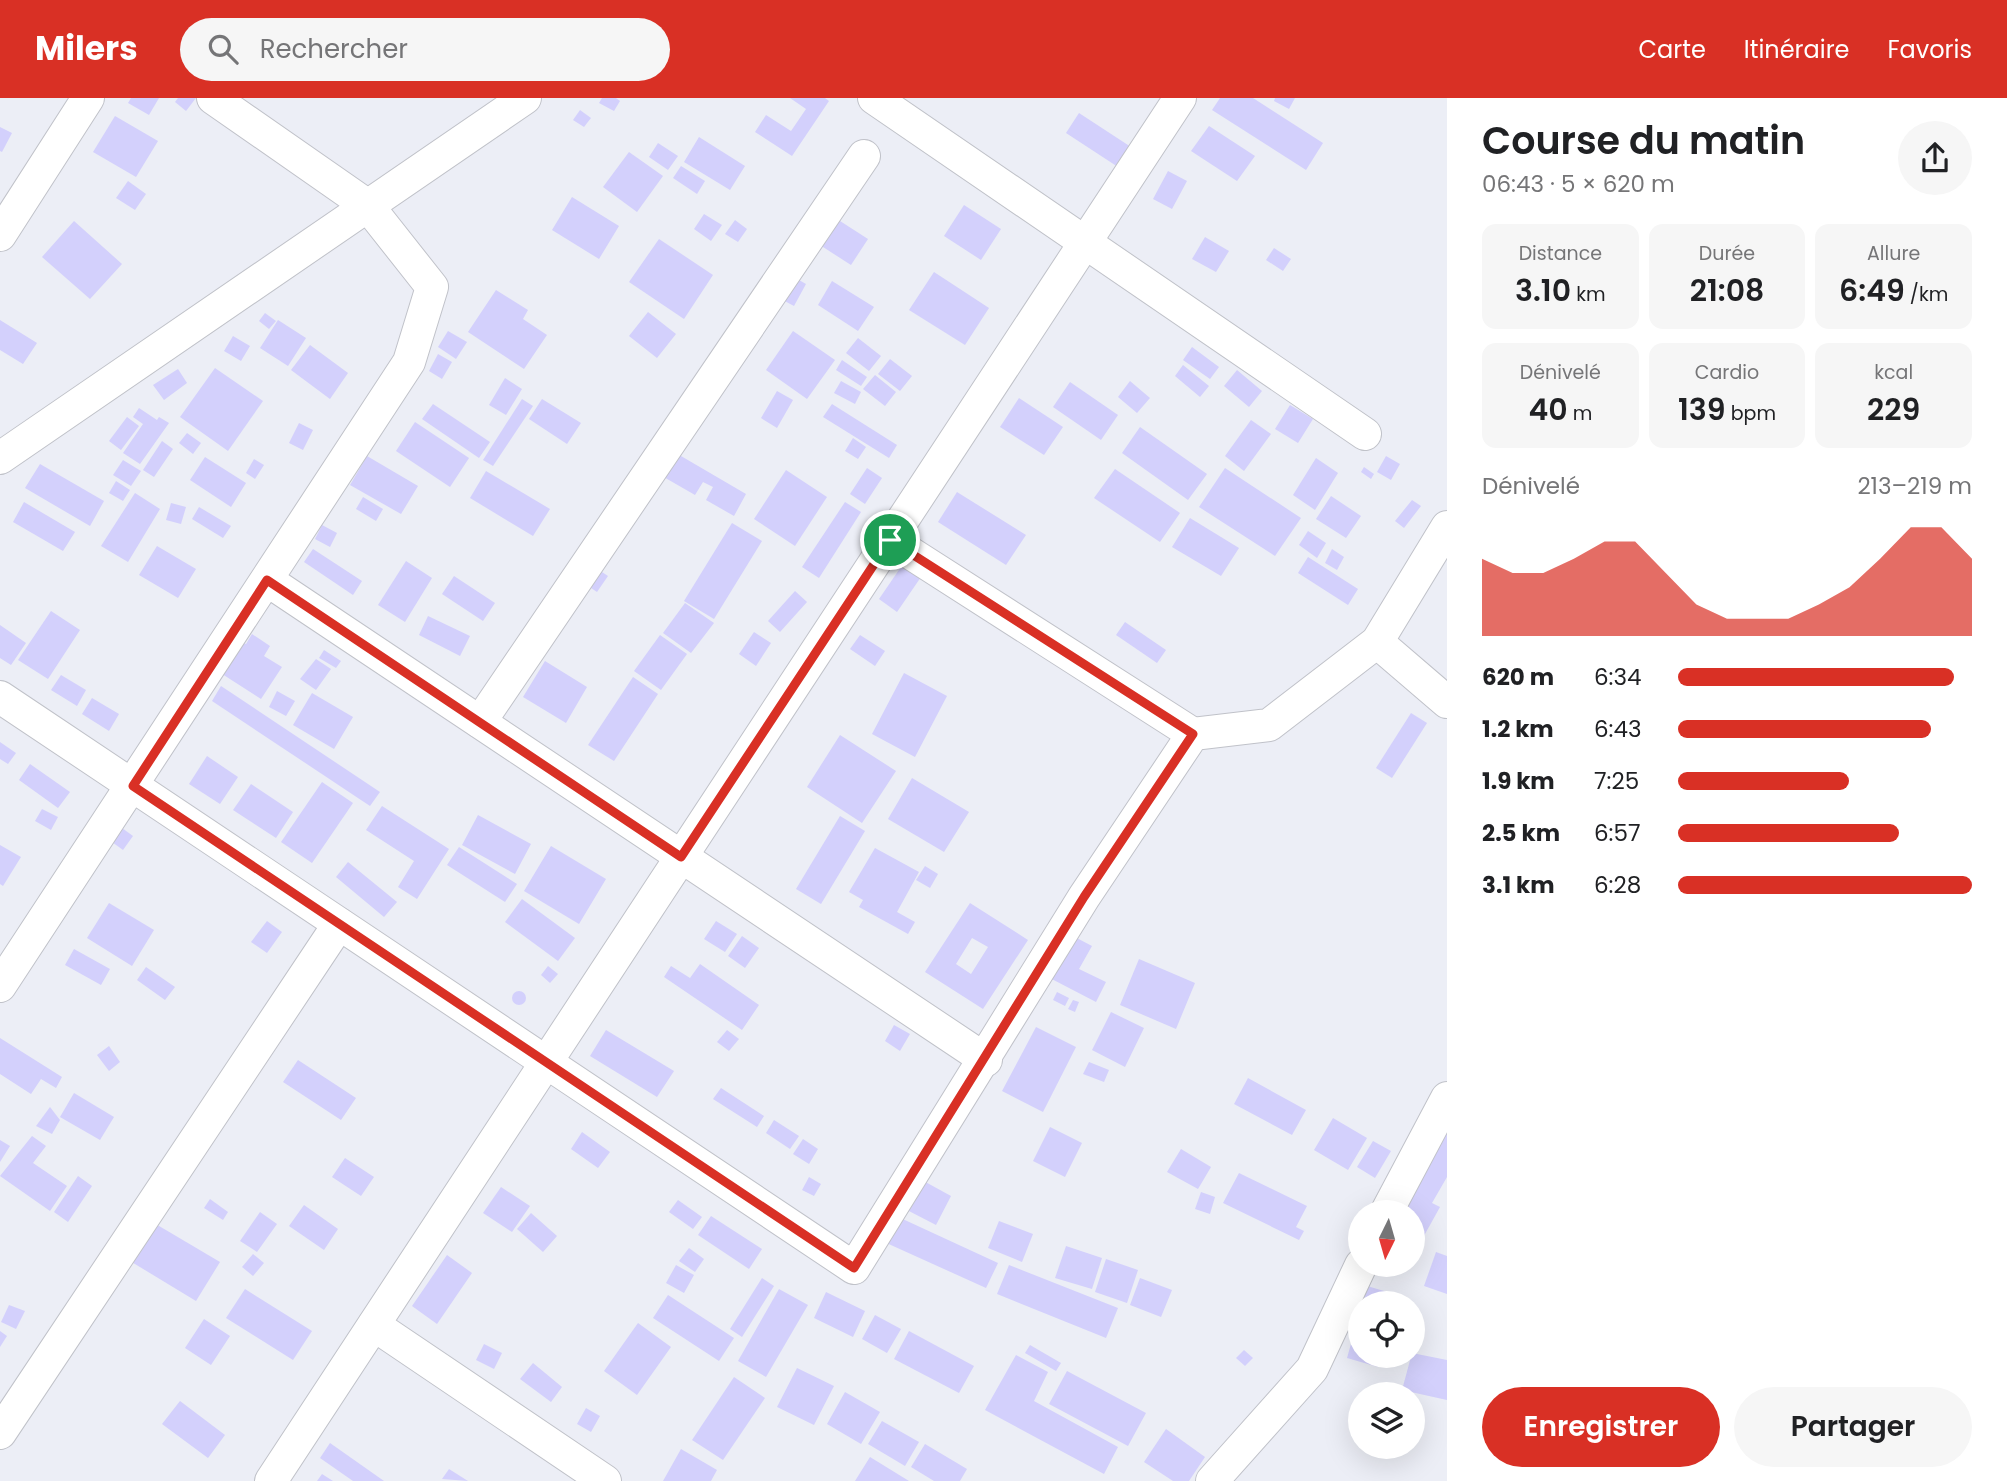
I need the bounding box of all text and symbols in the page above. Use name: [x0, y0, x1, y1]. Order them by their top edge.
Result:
search box: [180, 18, 670, 81]
text: Milers: [35, 25, 138, 72]
icon: search: [204, 30, 242, 68]
text: Rechercher: [260, 31, 408, 67]
text: Carte: [1638, 33, 1706, 66]
text: Itinéraire: [1744, 33, 1849, 66]
text: Favoris: [1887, 33, 1972, 66]
text: Course du matin: [1482, 114, 1805, 167]
button: share: [1898, 121, 1972, 195]
text: 06:43 · 5 × 620 m: [1482, 168, 1675, 200]
text: Distance: [1519, 240, 1602, 267]
text: Durée: [1699, 240, 1755, 267]
text: Allure: [1867, 240, 1920, 267]
text: 3.10: [1515, 269, 1571, 312]
text: 21:08: [1690, 269, 1764, 312]
text: 6:49: [1839, 269, 1905, 312]
text: km: [1571, 281, 1606, 308]
text: /km: [1905, 281, 1948, 308]
text: Dénivelé: [1520, 359, 1601, 386]
text: Cardio: [1695, 359, 1759, 386]
text: kcal: [1874, 359, 1913, 386]
text: 40: [1528, 388, 1568, 431]
text: 139: [1678, 388, 1726, 431]
text: 229: [1867, 388, 1920, 431]
text: m: [1568, 400, 1592, 427]
text: bpm: [1726, 400, 1776, 427]
text: Dénivelé: [1482, 470, 1580, 502]
text: 213–219 m: [1857, 470, 1972, 502]
pin: [860, 510, 920, 570]
icon: arrive: [871, 521, 909, 559]
text: 620 m: [1482, 661, 1554, 693]
text: 6:34: [1594, 661, 1642, 693]
text: 1.2 km: [1482, 713, 1554, 745]
text: 6:43: [1594, 713, 1642, 745]
text: 1.9 km: [1482, 765, 1555, 797]
text: 7:25: [1594, 765, 1639, 797]
text: 2.5 km: [1482, 817, 1560, 849]
text: 6:57: [1594, 817, 1641, 849]
text: 3.1 km: [1482, 869, 1555, 901]
text: 6:28: [1594, 869, 1641, 901]
north arrow: [1348, 1200, 1424, 1278]
map controls: [1348, 1200, 1425, 1459]
button: locate: [1348, 1291, 1425, 1368]
button: layers: [1348, 1382, 1425, 1459]
button: Enregistrer: [1482, 1387, 1720, 1467]
button: Partager: [1734, 1387, 1972, 1467]

